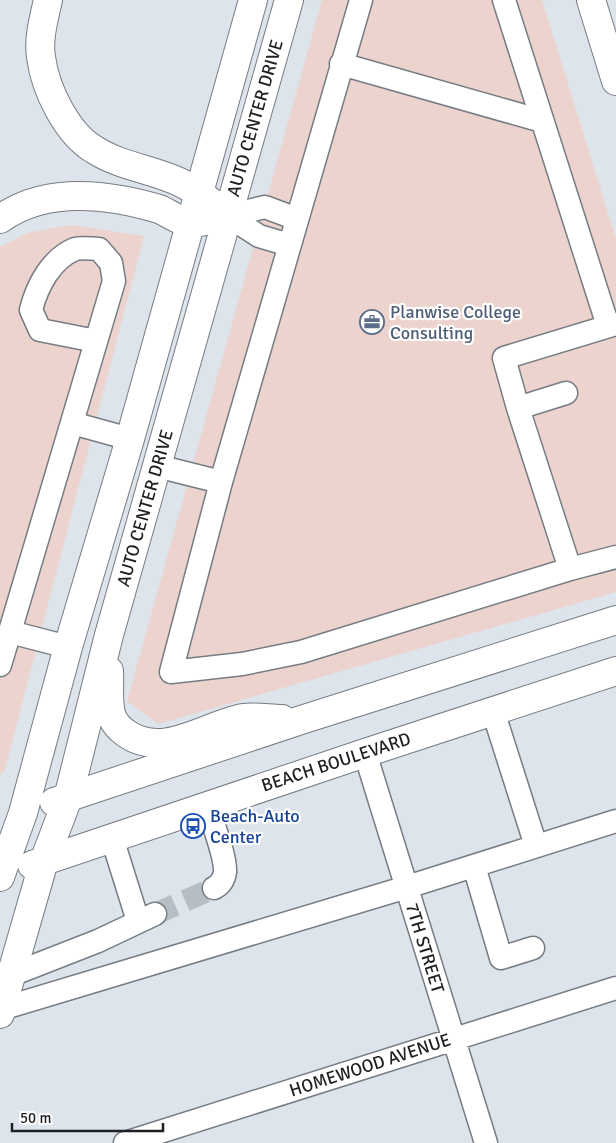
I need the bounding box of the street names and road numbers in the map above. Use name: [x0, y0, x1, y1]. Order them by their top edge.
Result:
street label: AUTO CENTER DRIVE: [222, 37, 288, 199]
street label: AUTO CENTER DRIVE: [112, 427, 178, 589]
street label: BEACH BOULEVARD: [259, 727, 413, 797]
street label: 7TH STREET: [401, 900, 449, 996]
street label: HOMEWOOD AVENUE: [287, 1029, 453, 1101]

